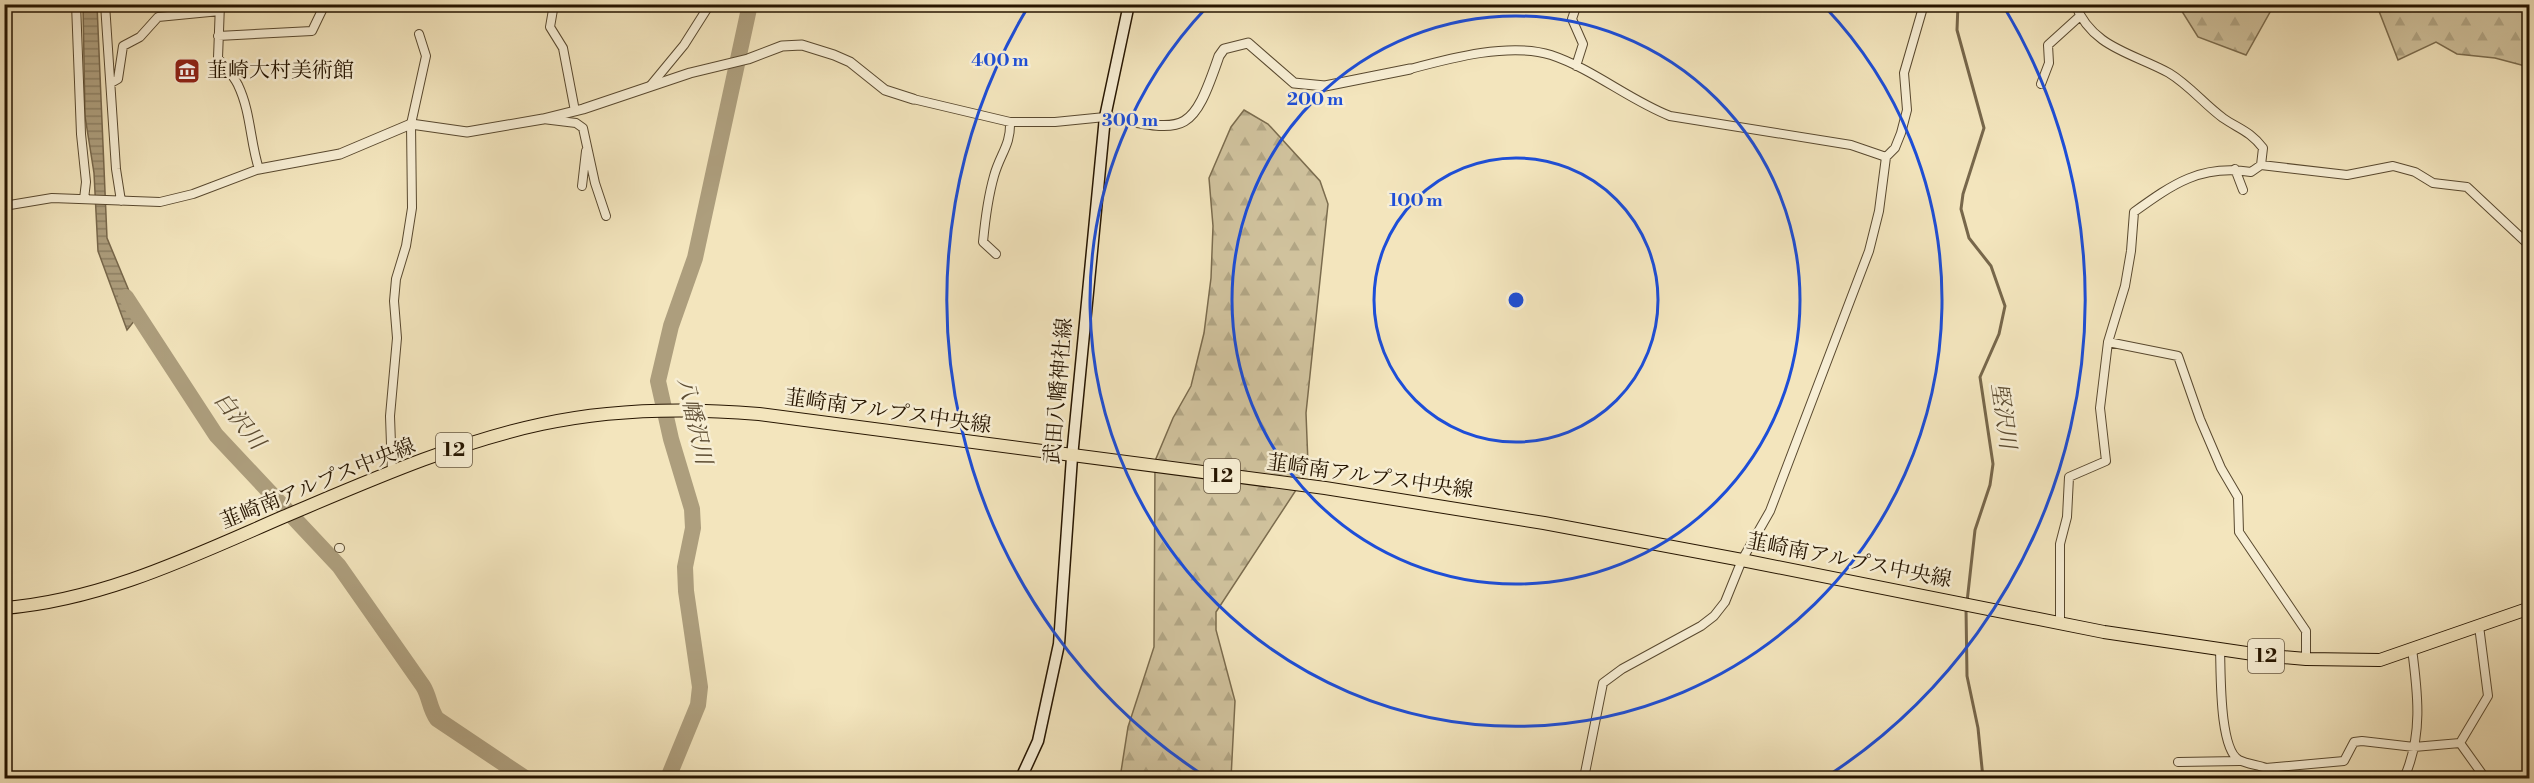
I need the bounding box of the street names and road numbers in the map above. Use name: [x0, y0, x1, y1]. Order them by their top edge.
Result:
street label: 武田八幡神社線: [1040, 317, 1078, 465]
street label: 韮崎南アルプス中央線: [783, 385, 993, 439]
street label: 韮崎南アルプス中央線: [217, 433, 419, 535]
road number: 12: [436, 433, 472, 467]
street label: 韮崎南アルプス中央線: [1265, 450, 1475, 504]
road number: 12: [1204, 459, 1240, 493]
street label: 韮崎南アルプス中央線: [1744, 528, 1954, 594]
road number: 12: [2248, 639, 2284, 673]

